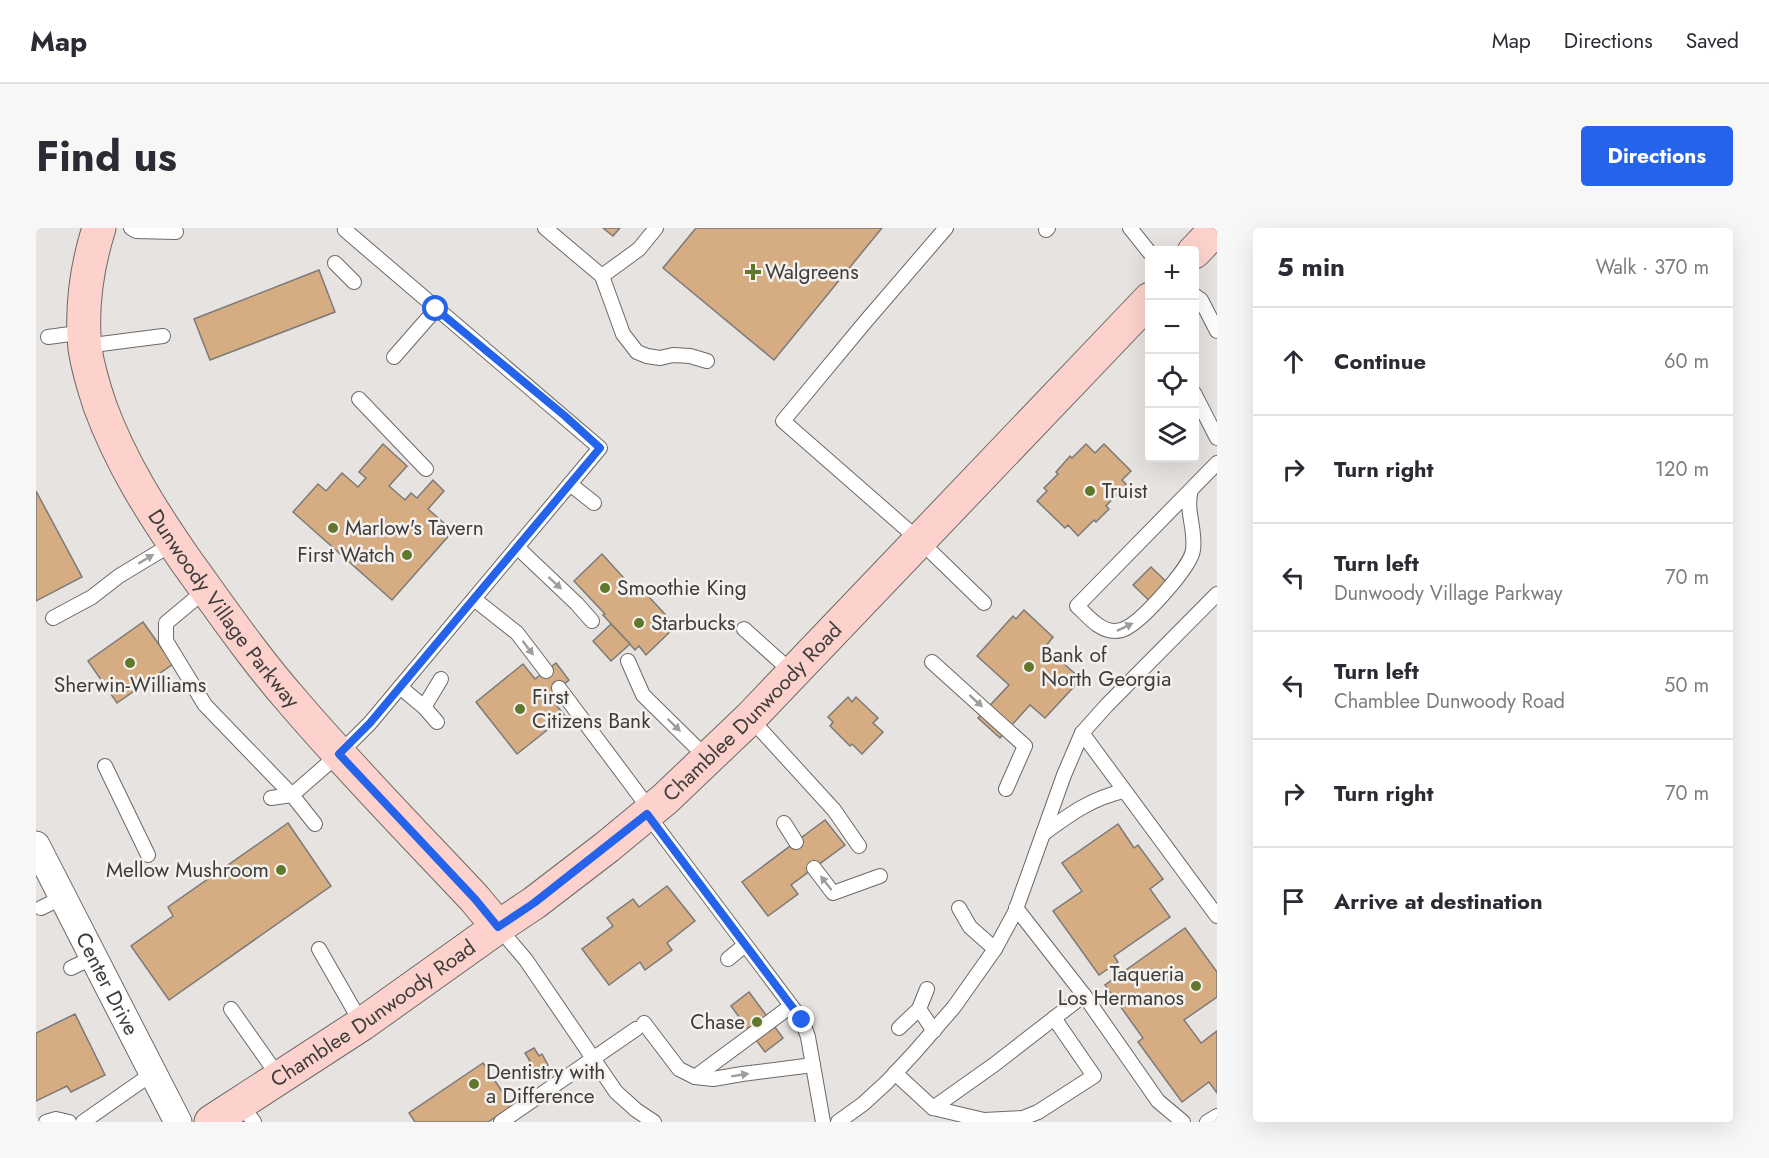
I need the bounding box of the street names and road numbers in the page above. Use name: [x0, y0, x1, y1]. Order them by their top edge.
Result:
street label: Dunwoody Village Parkway: [140, 503, 307, 715]
street label: Chamblee Dunwoody Road: [656, 616, 849, 808]
street label: Center Drive: [68, 927, 146, 1041]
street label: Chamblee Dunwoody Road: [265, 933, 482, 1094]

